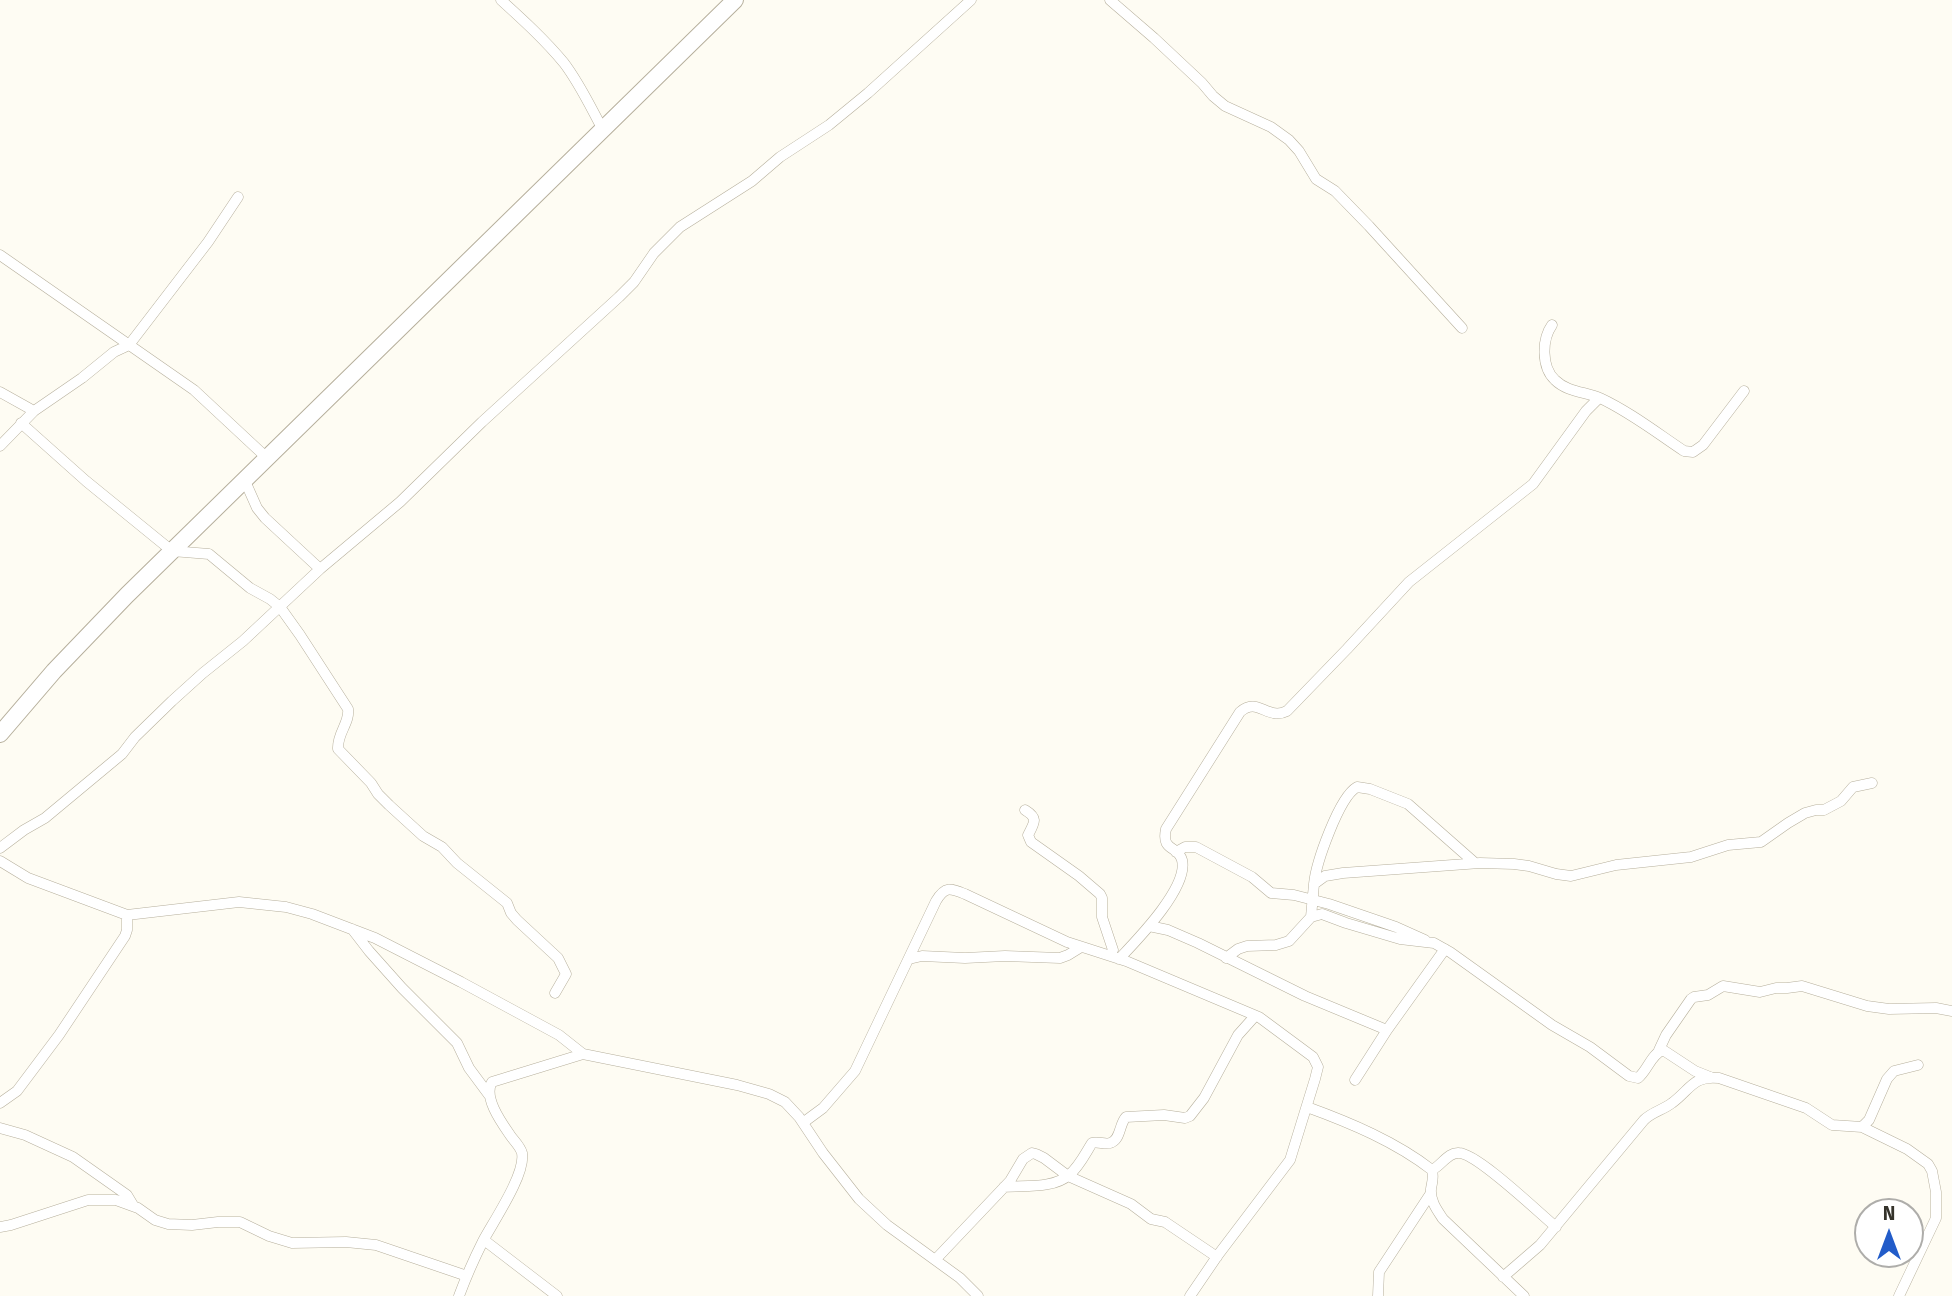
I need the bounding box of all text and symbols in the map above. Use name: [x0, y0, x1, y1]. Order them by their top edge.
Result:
north arrow: [1854, 1198, 1924, 1268]
text: N: [1883, 1202, 1895, 1225]

